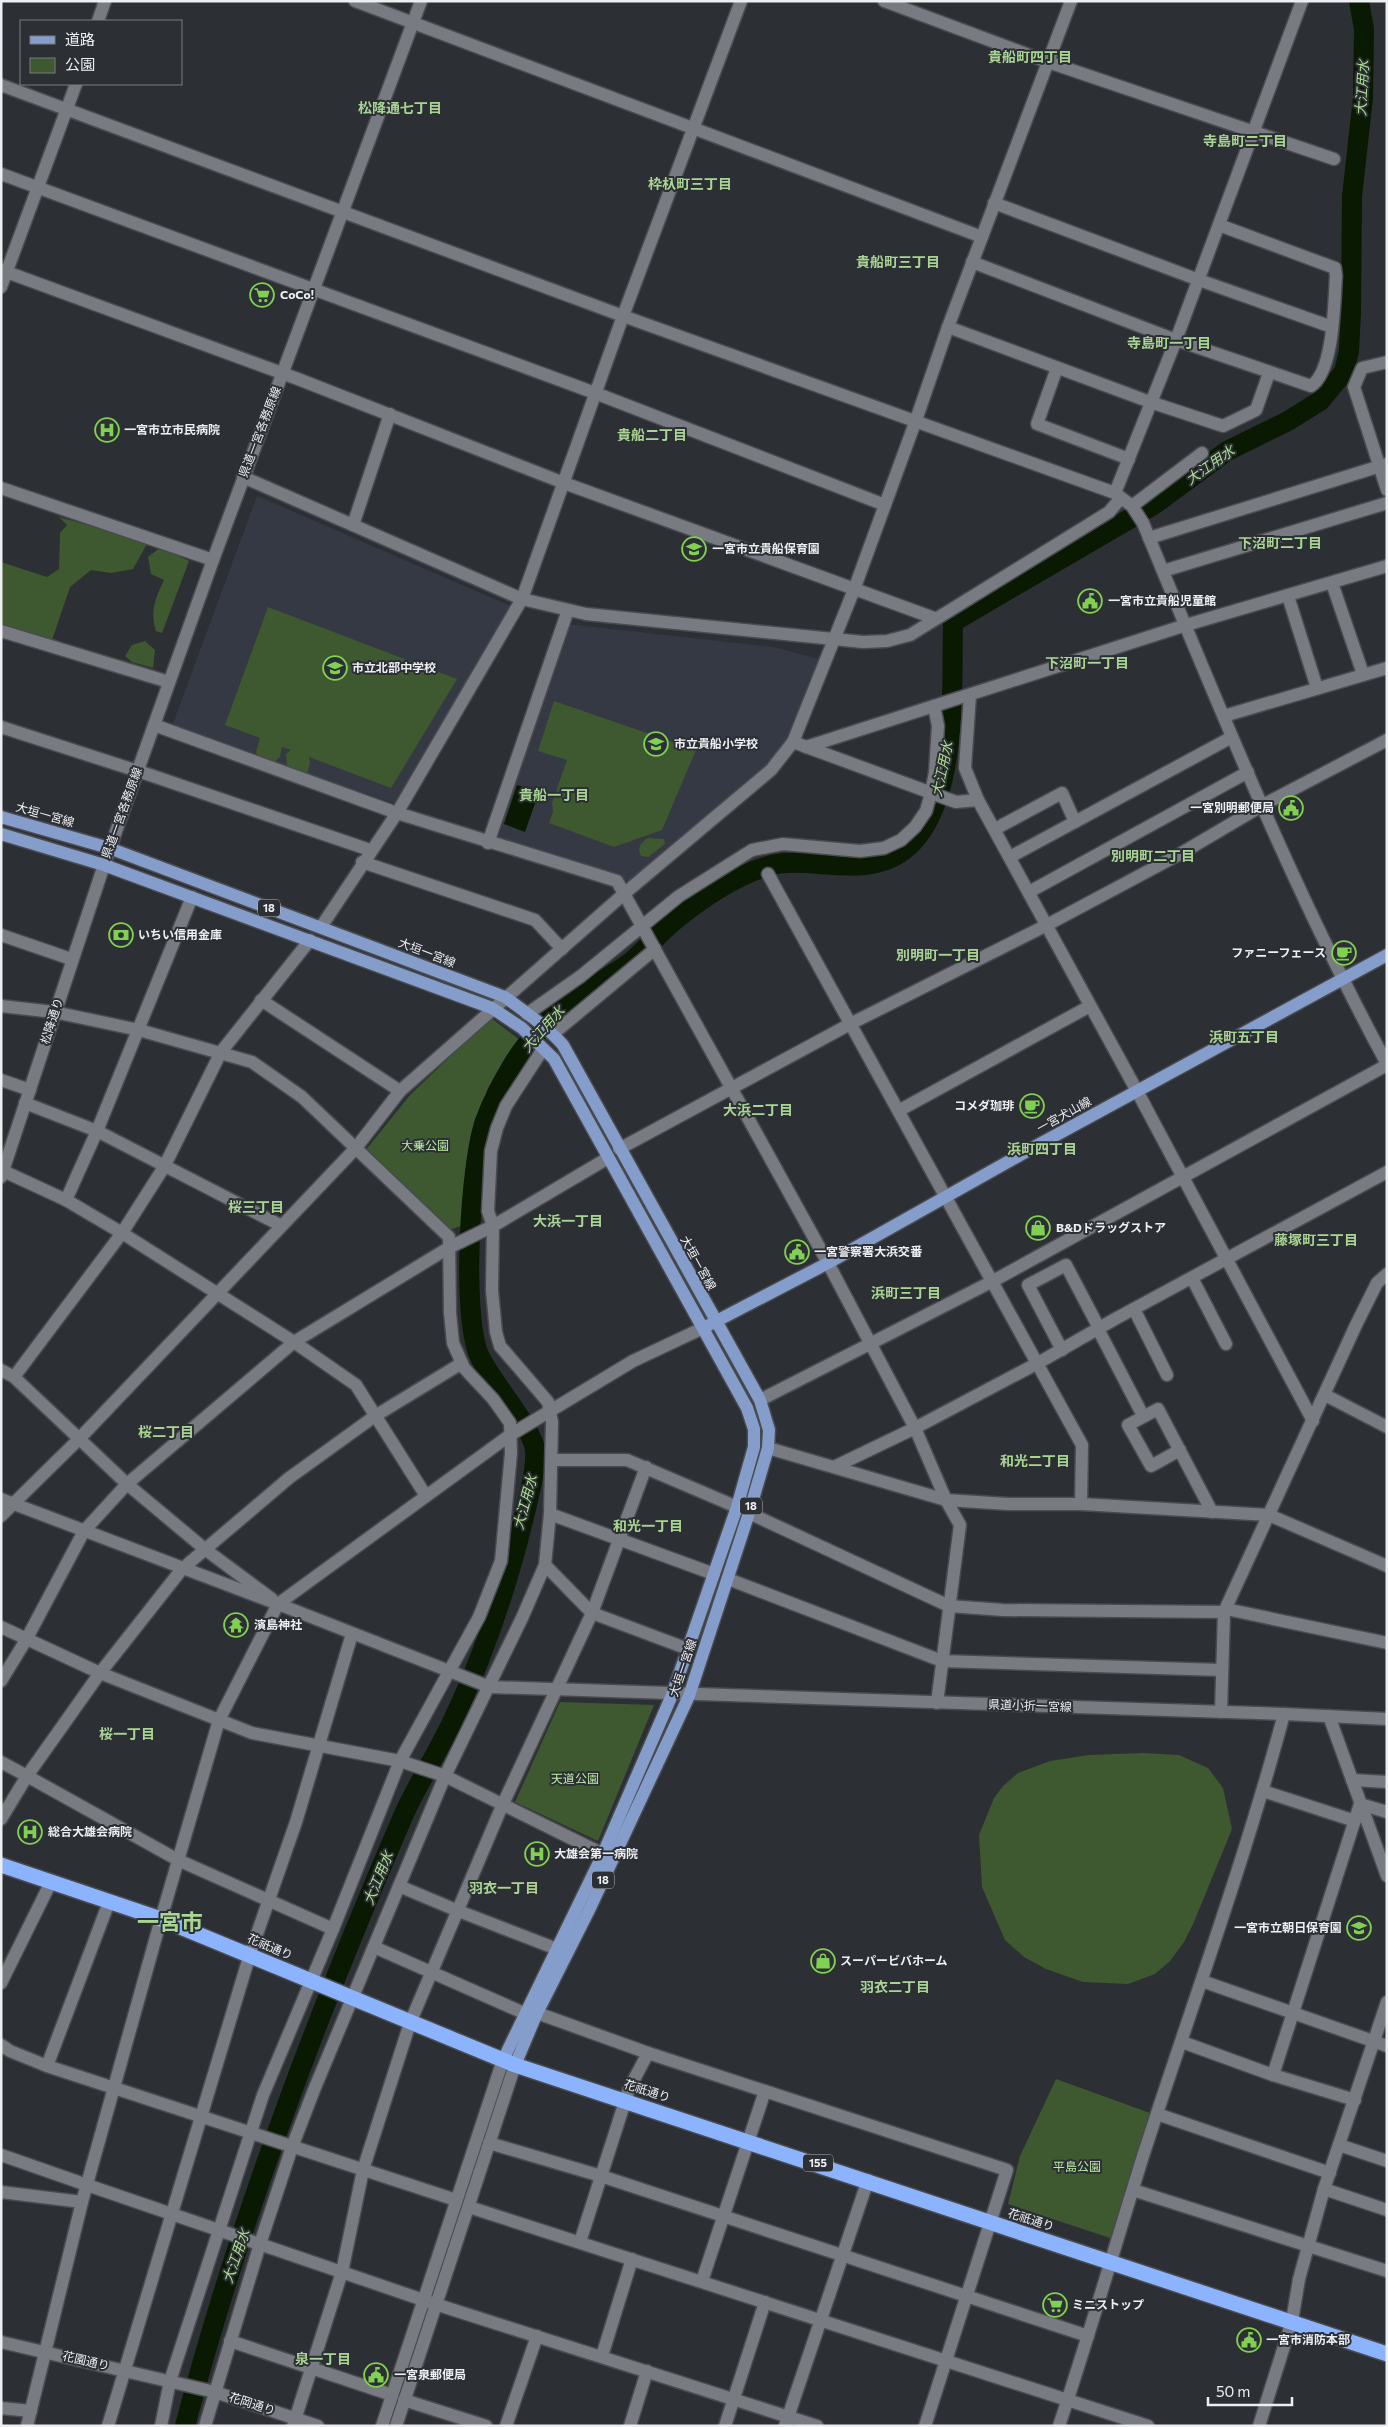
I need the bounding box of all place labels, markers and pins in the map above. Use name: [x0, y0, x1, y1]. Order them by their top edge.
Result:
supermarket icon: CoCo!: [249, 282, 275, 308]
place label: CoCo!: [280, 287, 314, 301]
hospital icon: 一宮市立市民病院: [94, 417, 120, 443]
place label: 一宮市立市民病院: [124, 422, 220, 436]
school or university icon: 一宮市立貴船保育園: [681, 536, 707, 562]
place label: 一宮市立貴船保育園: [712, 541, 820, 555]
public building icon: 一宮市立貴船児童館: [1077, 588, 1103, 614]
place label: 一宮市立貴船児童館: [1108, 593, 1216, 607]
school or university icon: 市立北部中学校: [322, 655, 348, 681]
place label: 市立北部中学校: [352, 660, 436, 674]
school or university icon: 市立貴船小学校: [643, 731, 669, 757]
place label: 市立貴船小学校: [674, 736, 758, 750]
public building icon: 一宮別明郵便局: [1278, 795, 1304, 821]
place label: 一宮別明郵便局: [1190, 800, 1274, 814]
bank icon: いちい信用金庫: [108, 922, 134, 948]
place label: いちい信用金庫: [138, 927, 222, 941]
cafe icon: ファニーフェース: [1331, 940, 1357, 966]
place label: ファニーフェース: [1231, 945, 1326, 959]
cafe icon: コメダ珈琲: [1019, 1093, 1045, 1119]
place label: コメダ珈琲: [954, 1098, 1014, 1112]
shop icon: B&Dドラッグストア: [1025, 1215, 1051, 1241]
place label: B&Dドラッグストア: [1056, 1220, 1166, 1234]
public building icon: 一宮警察署大浜交番: [784, 1239, 810, 1265]
place label: 一宮警察署大浜交番: [814, 1244, 923, 1258]
temple icon: 濱島神社: [223, 1612, 249, 1638]
place label: 濱島神社: [254, 1617, 302, 1631]
hospital icon: 総合大雄会病院: [17, 1819, 43, 1845]
place label: 総合大雄会病院: [48, 1824, 132, 1838]
hospital icon: 大雄会第一病院: [524, 1841, 550, 1867]
place label: 大雄会第一病院: [554, 1846, 638, 1860]
school or university icon: 一宮市立朝日保育園: [1346, 1915, 1372, 1941]
place label: 一宮市立朝日保育園: [1234, 1920, 1342, 1934]
shop icon: スーパービバホーム: [810, 1948, 836, 1974]
place label: スーパービバホーム: [840, 1953, 948, 1967]
supermarket icon: ミニストップ: [1042, 2292, 1068, 2318]
place label: ミニストップ: [1072, 2297, 1144, 2311]
public building icon: 一宮市消防本部: [1236, 2327, 1262, 2353]
place label: 一宮市消防本部: [1266, 2332, 1350, 2346]
public building icon: 一宮泉郵便局: [363, 2362, 389, 2388]
place label: 一宮泉郵便局: [394, 2367, 466, 2381]

